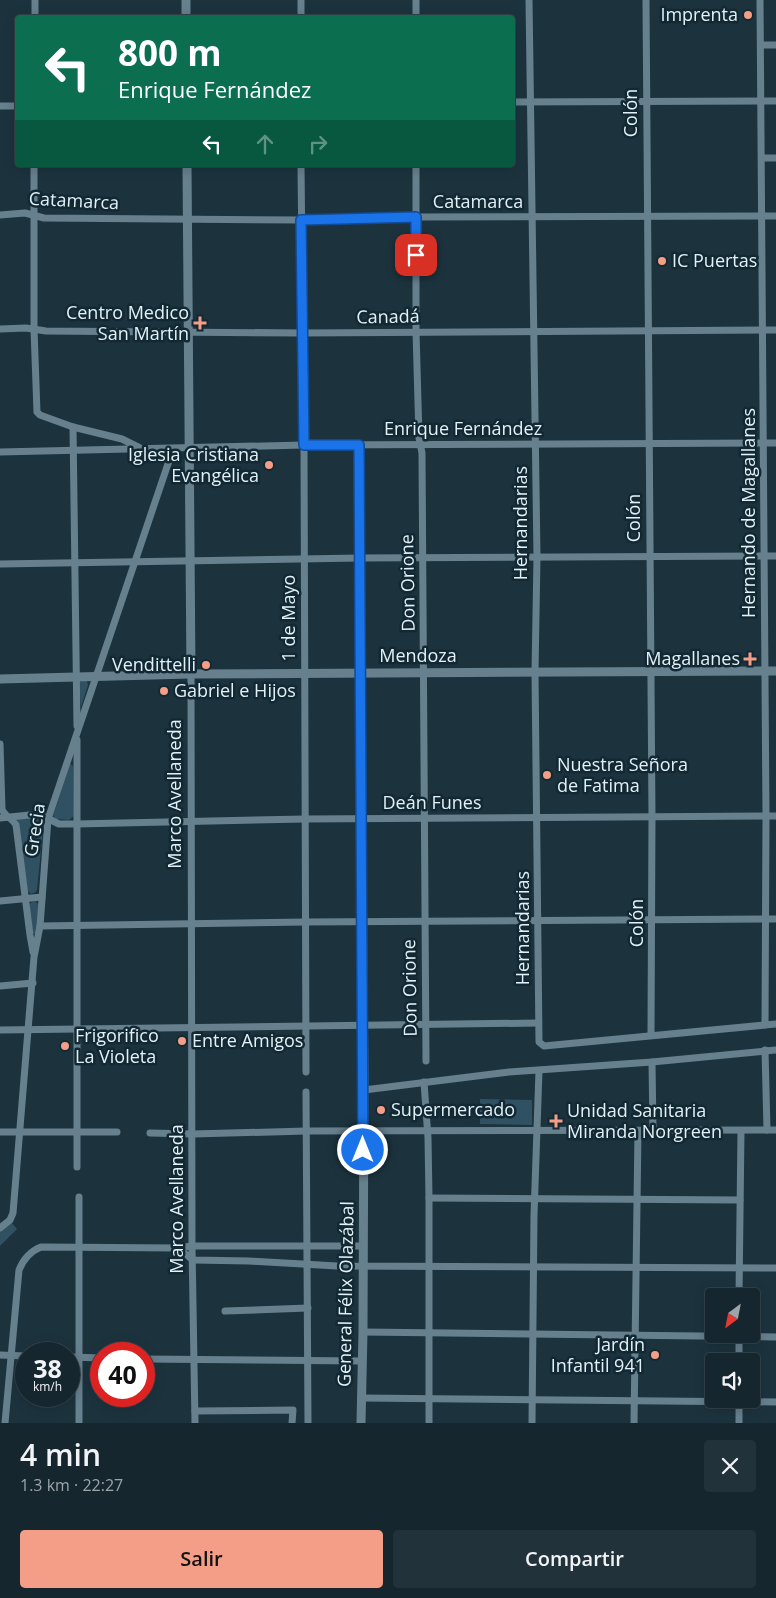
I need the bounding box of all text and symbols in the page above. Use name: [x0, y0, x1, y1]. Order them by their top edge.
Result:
place label: Imprenta: [660, 2, 738, 26]
marker: Imprenta: [742, 9, 754, 21]
text: 800 m: [118, 29, 222, 76]
icon: left: [35, 35, 100, 100]
text: Enrique Fernández: [118, 74, 311, 104]
street label: Colón: [618, 89, 642, 137]
icon: left: [198, 130, 226, 158]
icon: ahead: [251, 130, 279, 158]
icon: right: [304, 130, 332, 158]
street label: Catamarca: [28, 186, 120, 214]
street label: Catamarca: [433, 189, 523, 213]
pin: [395, 234, 437, 276]
icon: arrive: [402, 241, 430, 269]
place label: IC Puertas: [672, 248, 757, 272]
marker: IC Puertas: [656, 255, 668, 267]
place label: Centro Medico San Martín: [66, 300, 189, 345]
street label: Canadá: [356, 303, 420, 329]
marker: Centro Medico San Martín: [193, 316, 207, 330]
street label: Hernando de Magallanes: [736, 408, 760, 618]
street label: Enrique Fernández: [384, 416, 542, 440]
place label: Iglesia Cristiana Evangélica: [128, 442, 259, 487]
marker: Iglesia Cristiana Evangélica: [263, 459, 275, 471]
street label: Hernandarias: [508, 466, 532, 580]
street label: Colón: [621, 494, 645, 542]
street label: Don Orione: [394, 534, 420, 632]
street label: 1 de Mayo: [276, 575, 300, 661]
street label: Mendoza: [379, 643, 457, 667]
place label: Magallanes: [645, 646, 740, 670]
place label: Vendittelli: [112, 652, 196, 676]
marker: Magallanes: [744, 653, 756, 665]
marker: Vendittelli: [200, 659, 212, 671]
place label: Gabriel e Hijos: [174, 678, 296, 702]
marker: Gabriel e Hijos: [158, 685, 170, 697]
street label: Marco Avellaneda: [162, 719, 186, 869]
place label: Nuestra Señora de Fatima: [557, 752, 688, 797]
marker: Nuestra Señora de Fatima: [541, 769, 553, 781]
street label: Deán Funes: [383, 790, 481, 814]
street label: Grecia: [18, 801, 50, 858]
street label: Hernandarias: [510, 871, 534, 985]
street label: Colón: [624, 899, 648, 947]
street label: Don Orione: [396, 939, 422, 1037]
place label: Frigorifico La Violeta: [75, 1023, 159, 1068]
place label: Entre Amigos: [192, 1028, 303, 1052]
marker: Entre Amigos: [176, 1035, 188, 1047]
marker: Frigorifico La Violeta: [59, 1040, 71, 1052]
place label: Supermercado: [391, 1097, 515, 1121]
place label: Unidad Sanitaria Miranda Norgreen: [567, 1098, 722, 1143]
marker: Supermercado: [375, 1104, 387, 1116]
marker: Unidad Sanitaria Miranda Norgreen: [549, 1114, 563, 1128]
position arrow: [336, 1123, 388, 1175]
street label: Marco Avellaneda: [164, 1124, 188, 1274]
street label: General Félix Olazábal: [331, 1201, 359, 1387]
north arrow: [705, 1288, 760, 1342]
map controls: [705, 1288, 760, 1408]
place label: Jardín Infantil 941: [551, 1332, 645, 1377]
speed limit sign: 40: [90, 1342, 155, 1407]
marker: Jardín Infantil 941: [649, 1349, 661, 1361]
text: 38: [33, 1351, 62, 1385]
button: sound: [705, 1353, 760, 1408]
text: km/h: [33, 1378, 62, 1395]
text: 4 min: [20, 1434, 101, 1475]
button: close: [704, 1440, 756, 1492]
text: 1.3 km · 22:27: [20, 1474, 123, 1496]
button: Salir: [20, 1530, 383, 1588]
button: Compartir: [393, 1530, 756, 1588]

